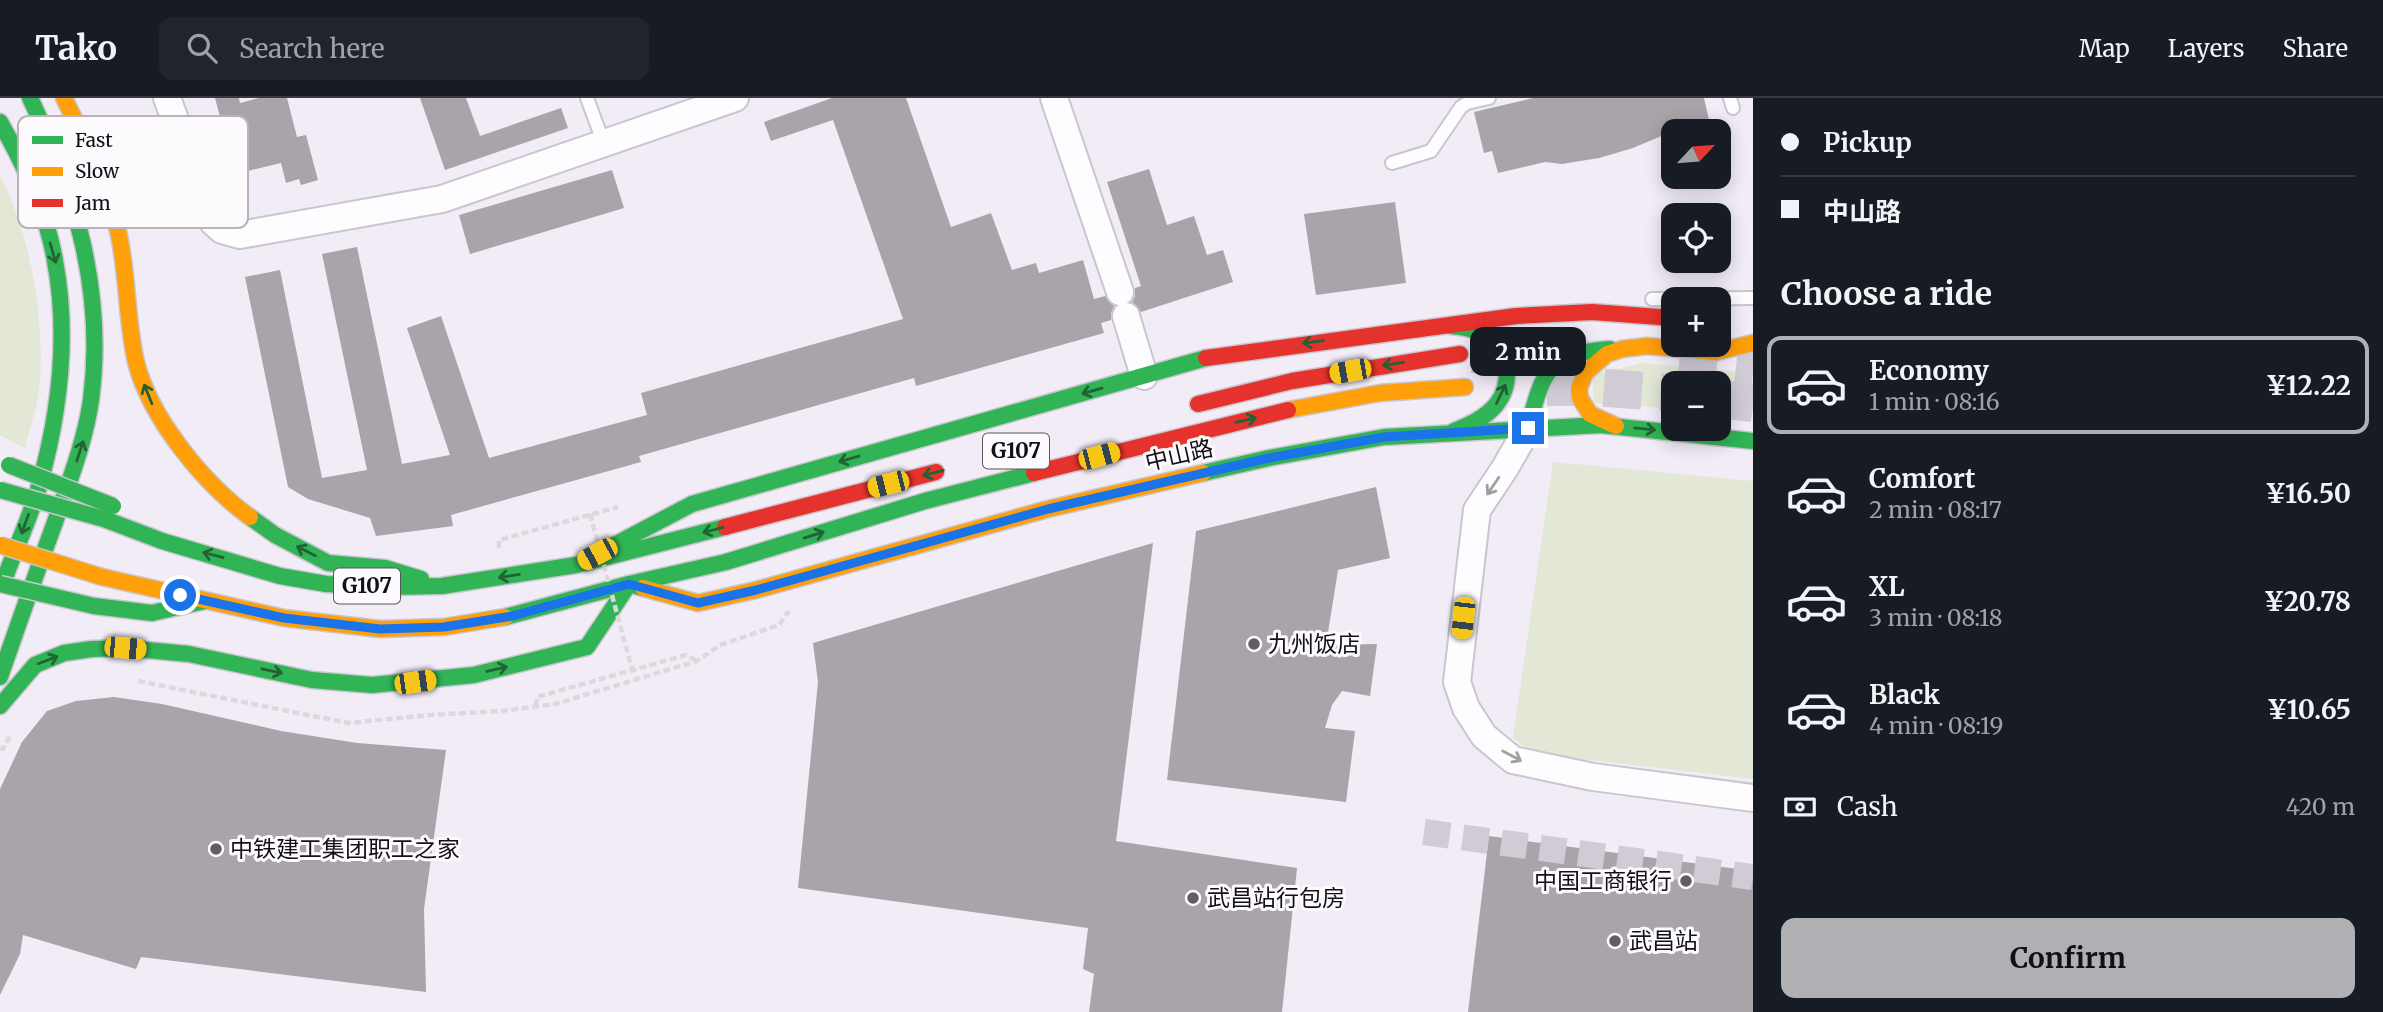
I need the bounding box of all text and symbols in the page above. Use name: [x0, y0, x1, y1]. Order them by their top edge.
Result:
search box: [159, 17, 649, 80]
text: Tako: [35, 28, 117, 69]
icon: search: [183, 29, 221, 67]
text: Search here: [239, 32, 385, 65]
text: Map: [2079, 33, 2130, 64]
text: Layers: [2168, 33, 2244, 64]
text: Share: [2282, 33, 2348, 64]
legend: [18, 116, 248, 228]
north arrow: [1661, 119, 1731, 189]
map controls: [1661, 119, 1731, 441]
text: Pickup: [1823, 126, 1912, 159]
text: Fast: [75, 128, 113, 152]
text: Slow: [75, 159, 120, 183]
text: Jam: [74, 191, 111, 215]
text: 中山路: [1823, 195, 1901, 228]
button: locate: [1661, 203, 1731, 273]
one-way arrow: [47, 242, 60, 264]
text: Choose a ride: [1781, 274, 1992, 314]
button: +: [1661, 287, 1731, 357]
callout: 2 min: [1470, 327, 1586, 376]
one-way arrow: [1302, 336, 1325, 349]
text: 2 min: [1495, 337, 1561, 366]
icon: car: [1785, 354, 1848, 417]
text: Economy: [1869, 354, 1989, 387]
car: [1328, 357, 1373, 385]
one-way arrow: [1382, 358, 1404, 371]
text: ¥12.22: [2266, 369, 2351, 402]
button: −: [1661, 371, 1731, 441]
one-way arrow: [1495, 383, 1508, 404]
one-way arrow: [141, 384, 154, 406]
one-way arrow: [1081, 385, 1103, 398]
text: 1 min · 08:16: [1869, 387, 2000, 416]
route end: [1512, 412, 1544, 444]
one-way arrow: [1234, 413, 1257, 426]
one-way arrow: [1633, 423, 1656, 436]
street label: 中山路: [1142, 433, 1216, 476]
road number: G107: [983, 434, 1049, 468]
one-way arrow: [74, 440, 87, 462]
car: [1076, 440, 1123, 472]
one-way arrow: [838, 454, 860, 467]
icon: car: [1785, 462, 1848, 525]
text: Comfort: [1869, 462, 1975, 495]
one-way arrow: [922, 467, 945, 480]
car: [866, 469, 911, 499]
one-way arrow: [1486, 476, 1500, 495]
text: ¥16.50: [2265, 477, 2351, 510]
text: 2 min · 08:17: [1869, 495, 2002, 524]
one-way arrow: [17, 513, 30, 535]
one-way arrow: [702, 524, 725, 537]
one-way arrow: [802, 528, 824, 540]
car: [574, 535, 621, 573]
one-way arrow: [296, 544, 317, 558]
one-way arrow: [202, 548, 224, 561]
road number: G107: [334, 568, 400, 603]
one-way arrow: [498, 569, 521, 582]
icon: car: [1785, 570, 1848, 633]
text: XL: [1869, 570, 1905, 603]
route start: [164, 579, 196, 611]
text: ¥20.78: [2264, 585, 2351, 618]
car: [1451, 596, 1476, 640]
text: 3 min · 08:18: [1869, 603, 2003, 632]
place label: 九州饭店: [1268, 629, 1360, 658]
car: [104, 636, 147, 660]
marker: 九州饭店: [1246, 636, 1262, 652]
one-way arrow: [36, 652, 58, 665]
one-way arrow: [485, 662, 508, 675]
one-way arrow: [260, 665, 283, 679]
car: [393, 669, 438, 695]
icon: car: [1785, 678, 1848, 741]
text: Black: [1869, 678, 1940, 711]
text: ¥10.65: [2267, 693, 2351, 726]
text: 4 min · 08:19: [1869, 711, 2003, 740]
one-way arrow: [1501, 750, 1521, 764]
icon: cash: [1781, 788, 1819, 826]
text: Cash: [1837, 790, 1898, 823]
text: 420 m: [2286, 792, 2355, 821]
place label: 中铁建工集团职工之家: [230, 834, 460, 863]
marker: 中铁建工集团职工之家: [208, 841, 224, 857]
place label: 中国工商银行: [1534, 866, 1672, 895]
marker: 中国工商银行: [1678, 873, 1694, 889]
place label: 武昌站行包房: [1207, 883, 1345, 912]
marker: 武昌站行包房: [1185, 890, 1201, 906]
button: Confirm: [1781, 918, 2355, 998]
place label: 武昌站: [1629, 926, 1698, 955]
marker: 武昌站: [1607, 933, 1623, 949]

